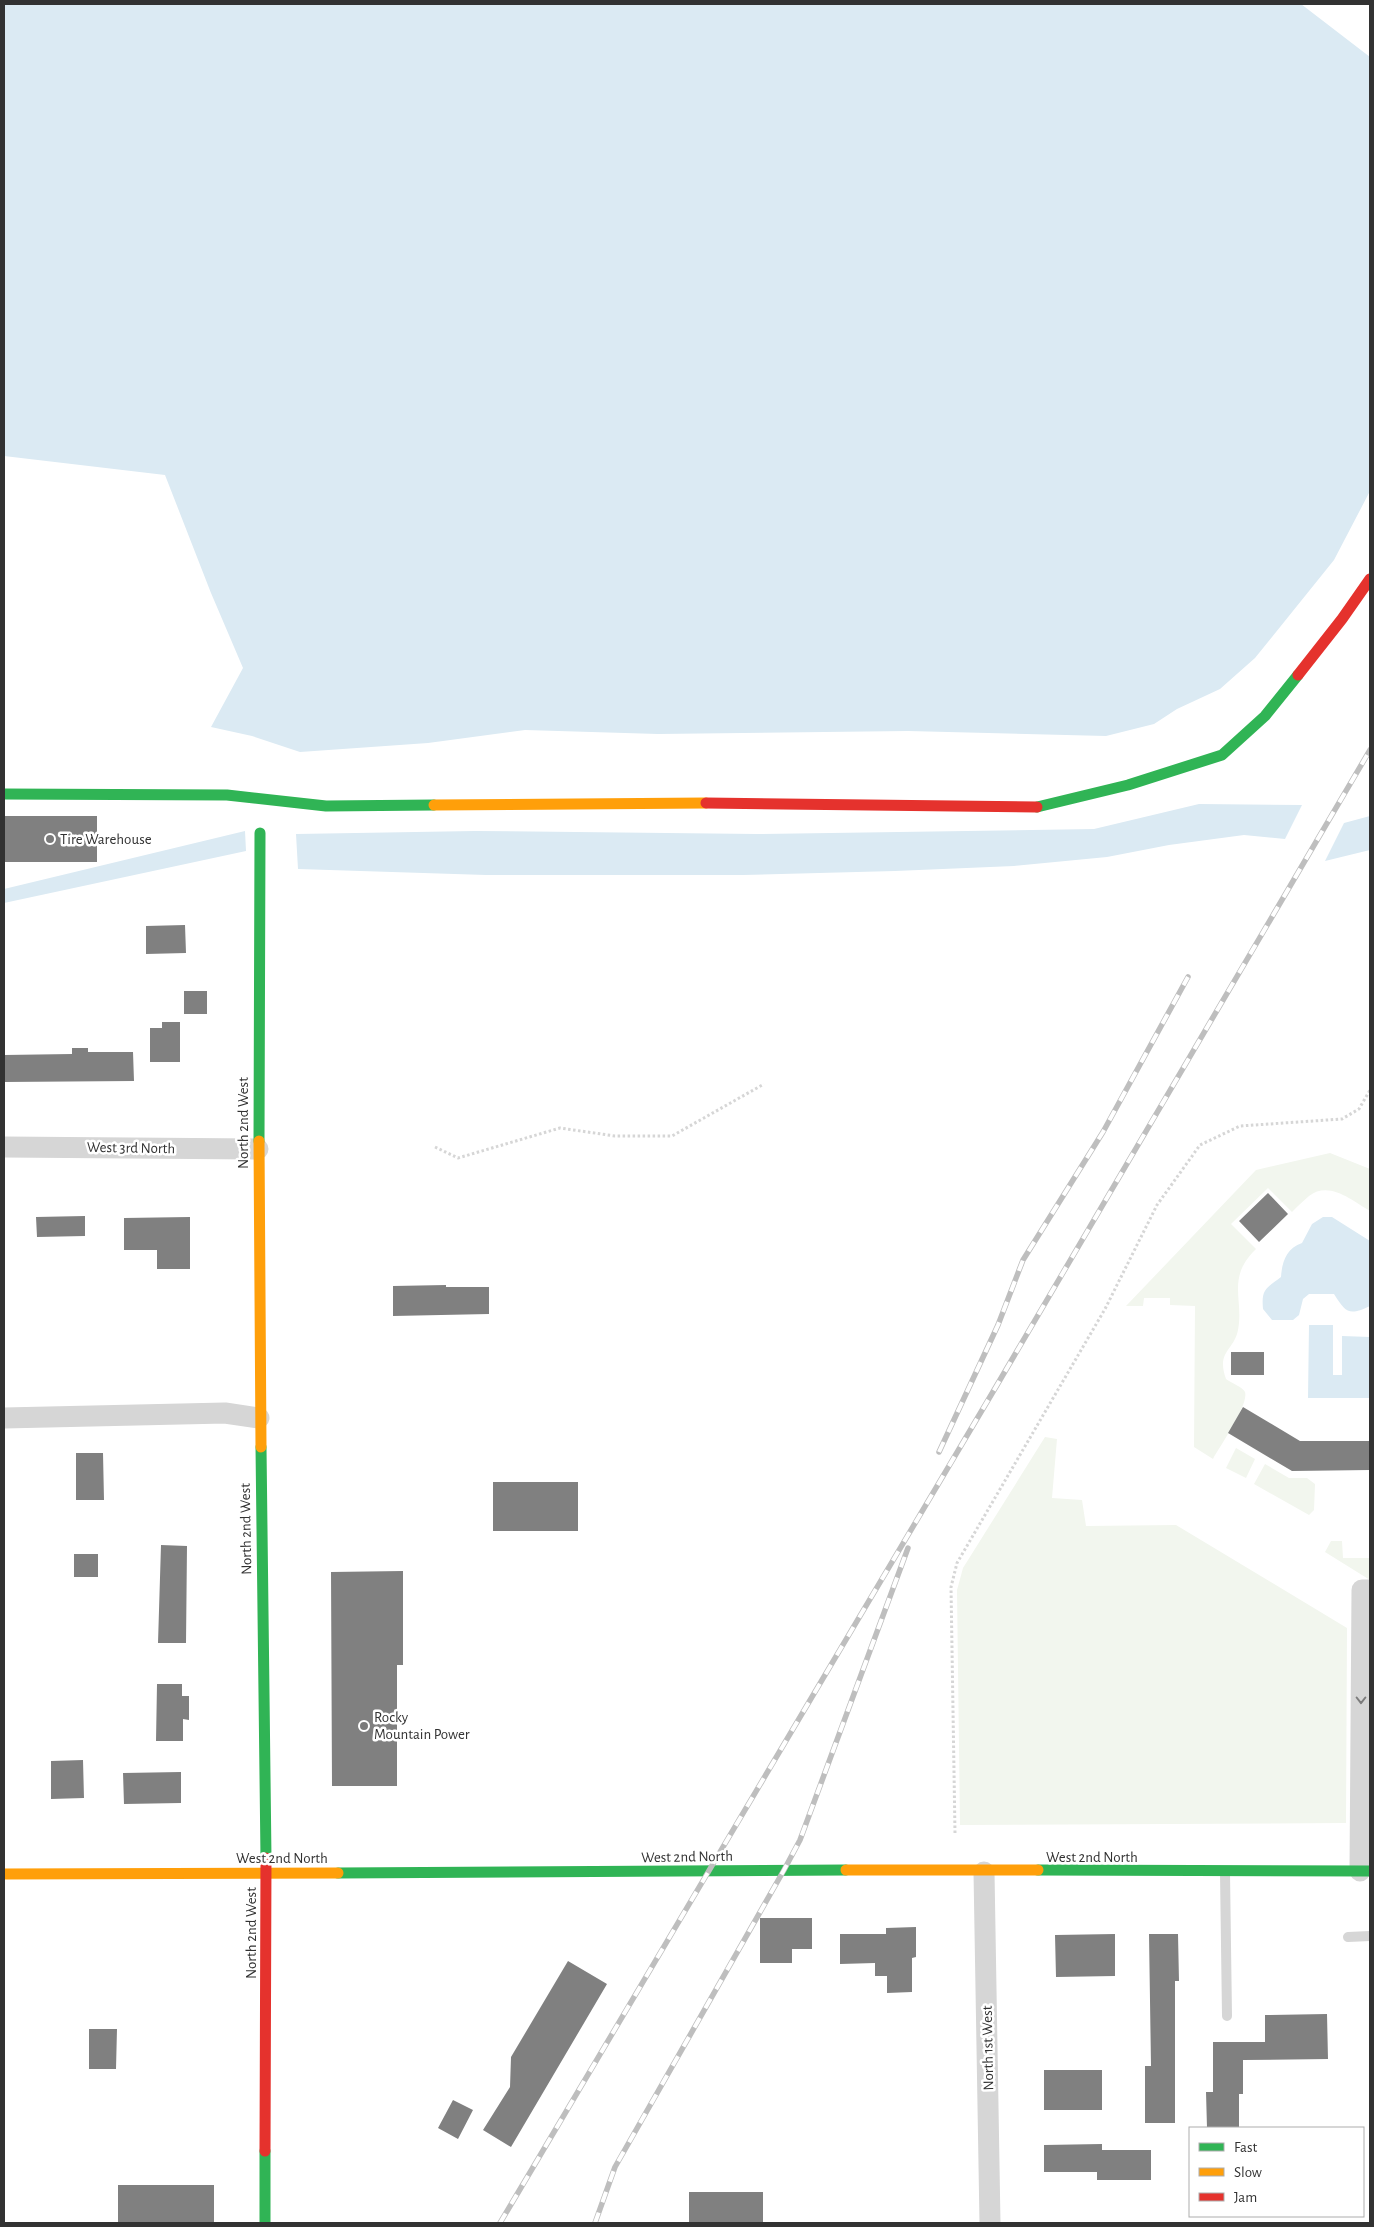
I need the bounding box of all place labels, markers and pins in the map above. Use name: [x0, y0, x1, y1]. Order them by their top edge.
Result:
place label: Tire Warehouse: [60, 832, 152, 847]
marker: Tire Warehouse: [44, 833, 56, 845]
place label: Rocky Mountain Power: [374, 1710, 470, 1742]
marker: Rocky Mountain Power: [358, 1720, 370, 1732]

